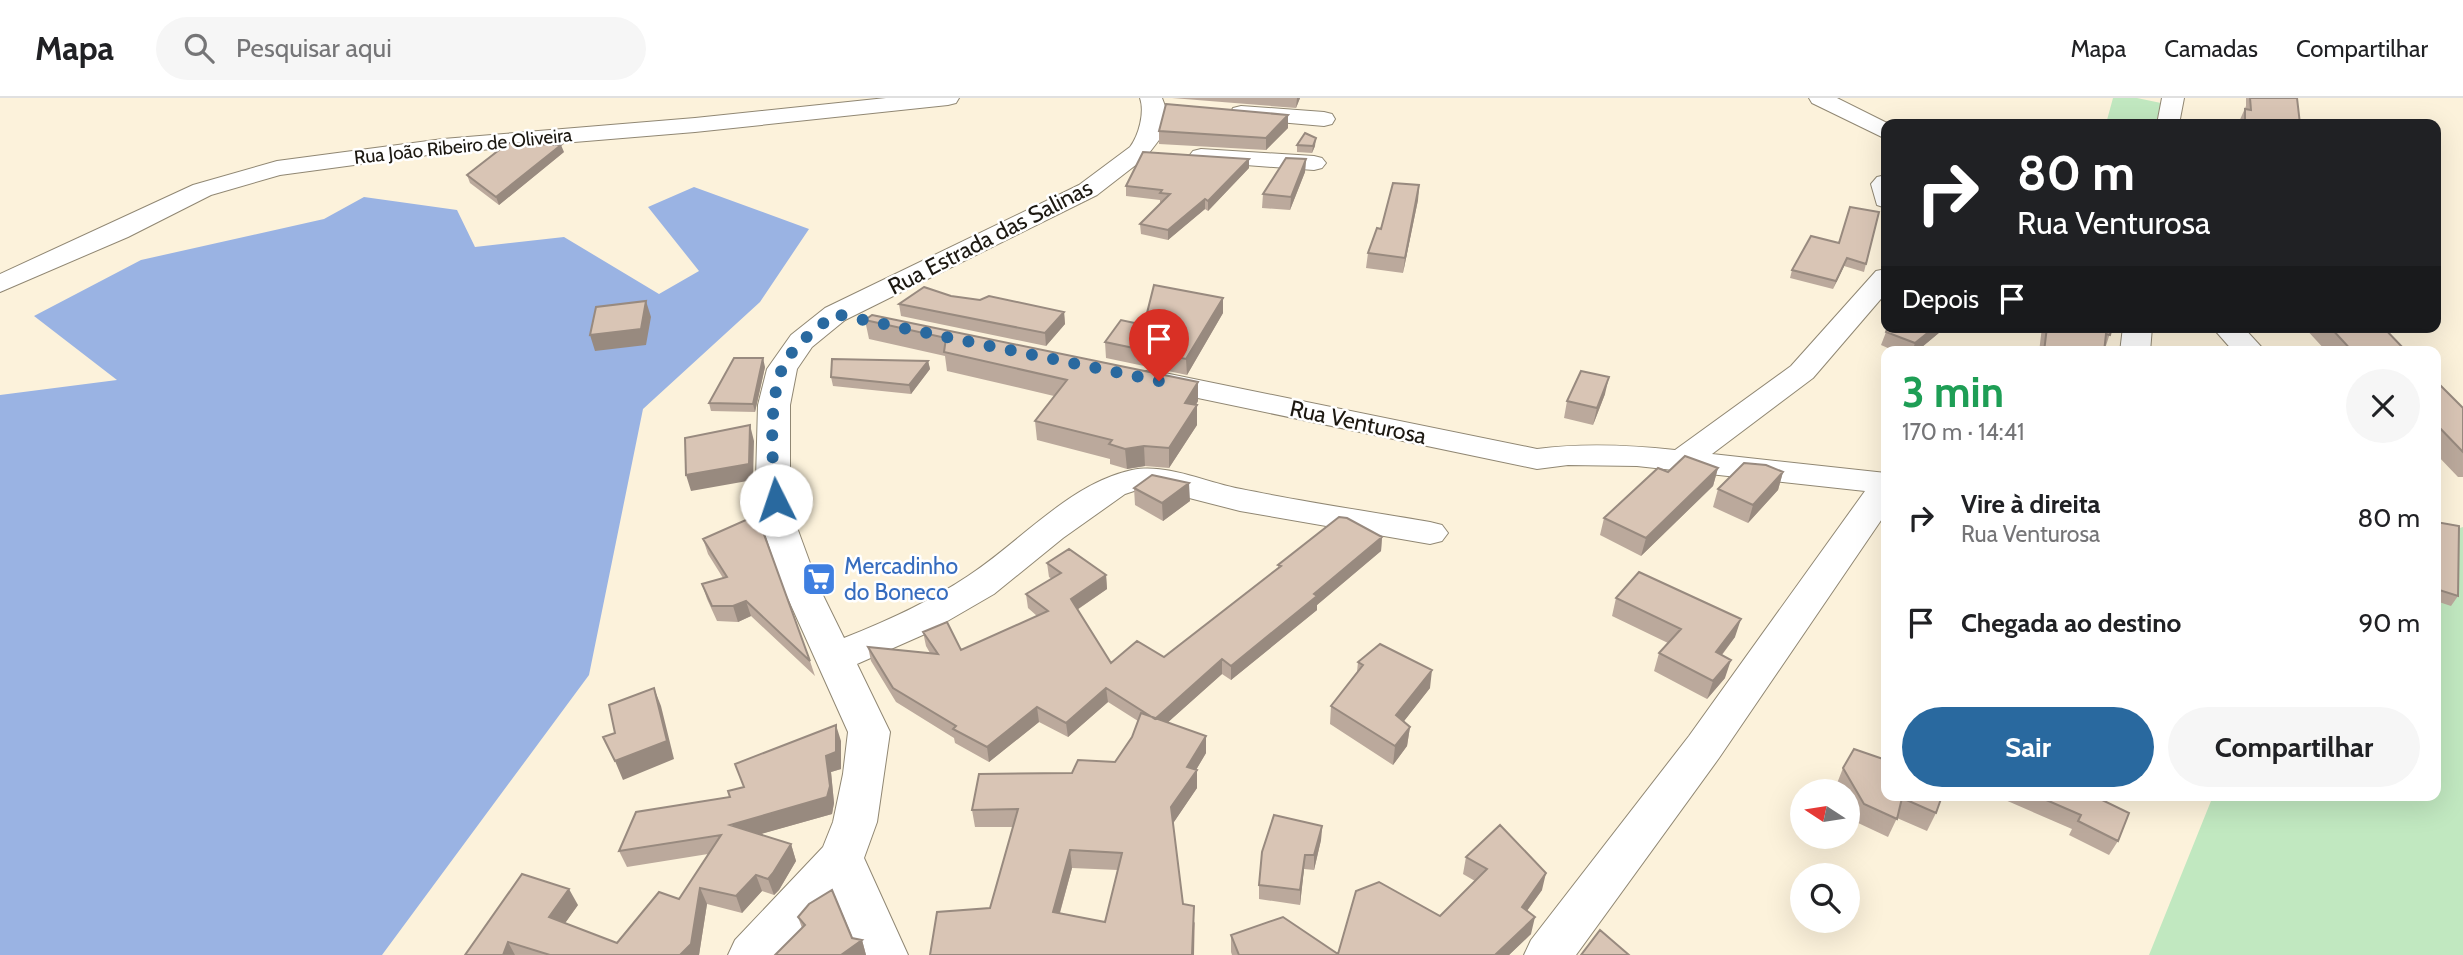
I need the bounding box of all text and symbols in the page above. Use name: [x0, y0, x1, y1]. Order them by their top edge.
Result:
search box: [156, 17, 646, 80]
text: Mapa: [35, 28, 114, 68]
icon: search: [180, 29, 218, 67]
text: Pesquisar aqui: [236, 32, 392, 64]
text: Mapa: [2070, 34, 2126, 63]
text: Camadas: [2164, 34, 2258, 63]
text: Compartilhar: [2296, 34, 2428, 63]
street label: Rua João Ribeiro de Oliveira: [353, 123, 573, 169]
text: 80 m: [2017, 143, 2135, 202]
icon: right: [1902, 147, 1993, 238]
street label: Rua Estrada das Salinas: [883, 173, 1097, 301]
text: Rua Venturosa: [2017, 203, 2210, 242]
icon: arrive: [1993, 280, 2031, 318]
text: Depois: [1902, 283, 1979, 315]
pin: [1129, 309, 1189, 381]
icon: arrive: [1140, 320, 1178, 358]
text: 3 min: [1902, 366, 2004, 418]
button: close: [2346, 369, 2420, 443]
street label: Rua Venturosa: [1287, 394, 1429, 450]
text: 170 m · 14:41: [1902, 418, 2024, 446]
position arrow: [739, 463, 813, 537]
text: Vire à direita: [1961, 488, 2101, 520]
icon: right: [1902, 499, 1940, 537]
text: 80 m: [2357, 502, 2420, 534]
text: Rua Venturosa: [1961, 520, 2100, 548]
place label: Mercadinho do Boneco: [844, 552, 958, 606]
supermarket icon: Mercadinho do Boneco: [800, 560, 838, 598]
icon: arrive: [1902, 604, 1940, 642]
text: Chegada ao destino: [1961, 607, 2181, 639]
text: 90 m: [2358, 607, 2420, 639]
button: Sair: [1902, 707, 2154, 787]
button: Compartilhar: [2168, 707, 2420, 787]
north arrow: [1790, 779, 1860, 849]
map controls: [1790, 779, 1860, 933]
button: search: [1790, 863, 1860, 933]

